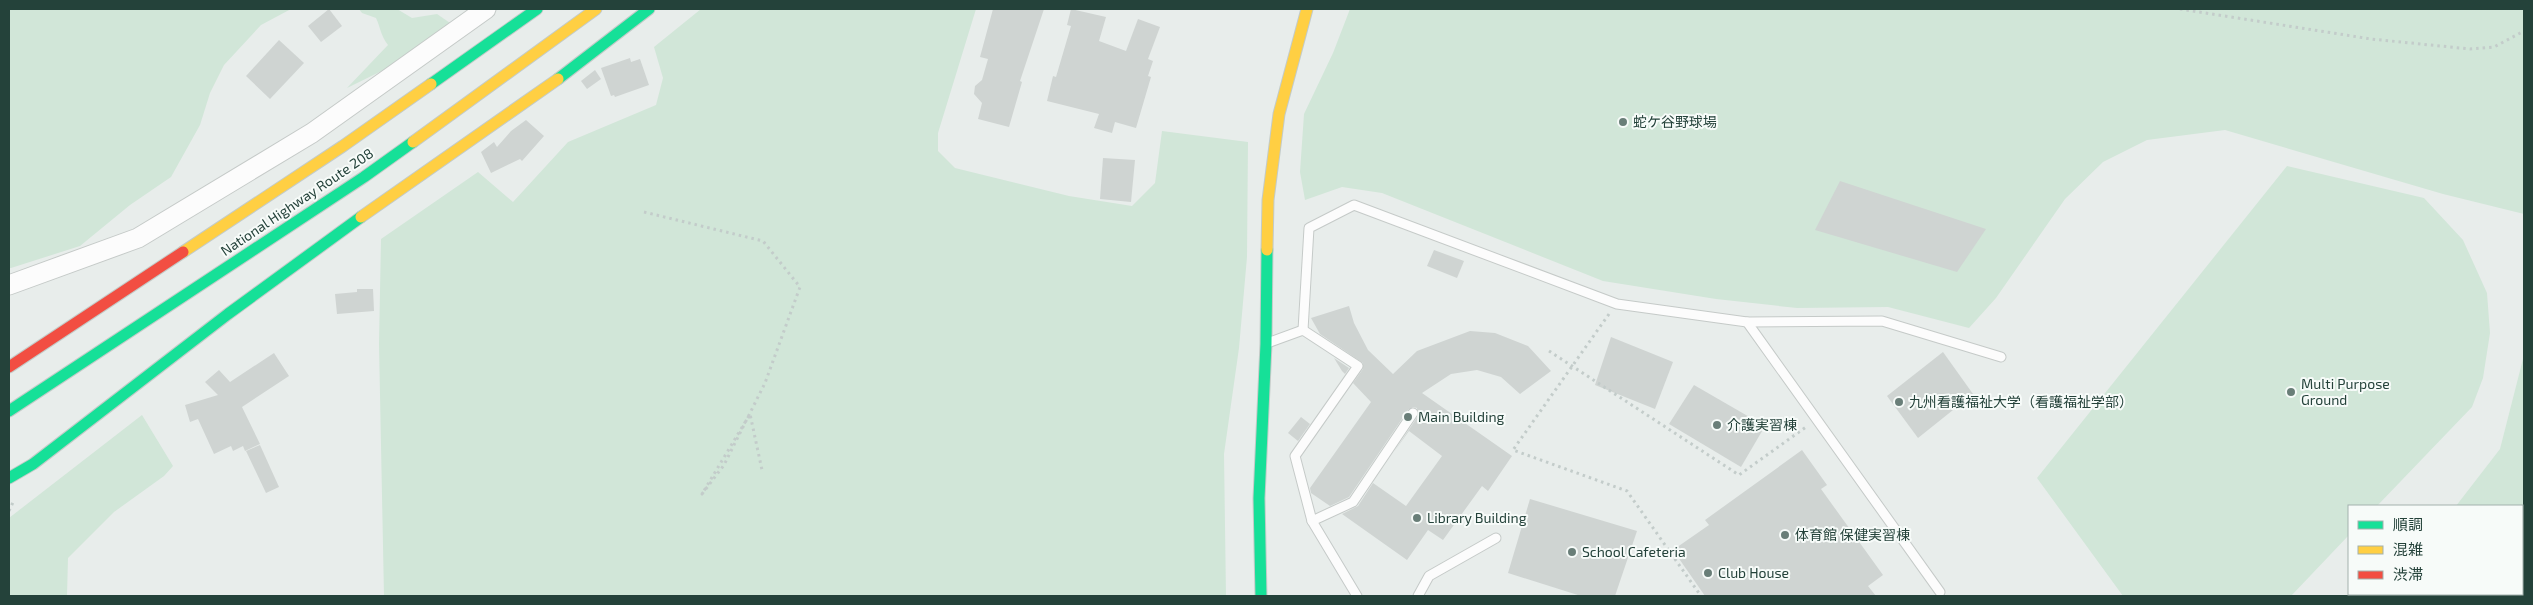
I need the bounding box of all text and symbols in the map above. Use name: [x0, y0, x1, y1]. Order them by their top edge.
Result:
place label: 蛇ケ谷野球場: [1633, 113, 1717, 130]
marker: 蛇ケ谷野球場: [1617, 116, 1629, 128]
street label: National Highway Route 208: [217, 144, 376, 259]
place label: Multi Purpose Ground: [2301, 375, 2390, 408]
marker: Multi Purpose Ground: [2285, 386, 2297, 398]
place label: 九州看護福祉大学（看護福祉学部）: [1909, 393, 2133, 410]
marker: 九州看護福祉大学（看護福祉学部）: [1893, 396, 1905, 408]
place label: Main Building: [1418, 408, 1505, 425]
marker: Main Building: [1402, 411, 1414, 423]
place label: 介護実習棟: [1727, 416, 1797, 433]
marker: 介護実習棟: [1711, 419, 1723, 431]
legend: [2348, 505, 2523, 595]
place label: Library Building: [1427, 509, 1527, 526]
marker: Library Building: [1411, 512, 1423, 524]
text: 順調: [2393, 515, 2423, 533]
place label: 体育館 保健実習棟: [1795, 526, 1910, 543]
marker: 体育館 保健実習棟: [1779, 529, 1791, 541]
text: 混雑: [2393, 540, 2423, 558]
place label: School Cafeteria: [1582, 543, 1686, 560]
marker: School Cafeteria: [1566, 546, 1578, 558]
place label: Club House: [1718, 564, 1789, 581]
text: 渋滞: [2393, 565, 2423, 583]
marker: Club House: [1702, 567, 1714, 579]

